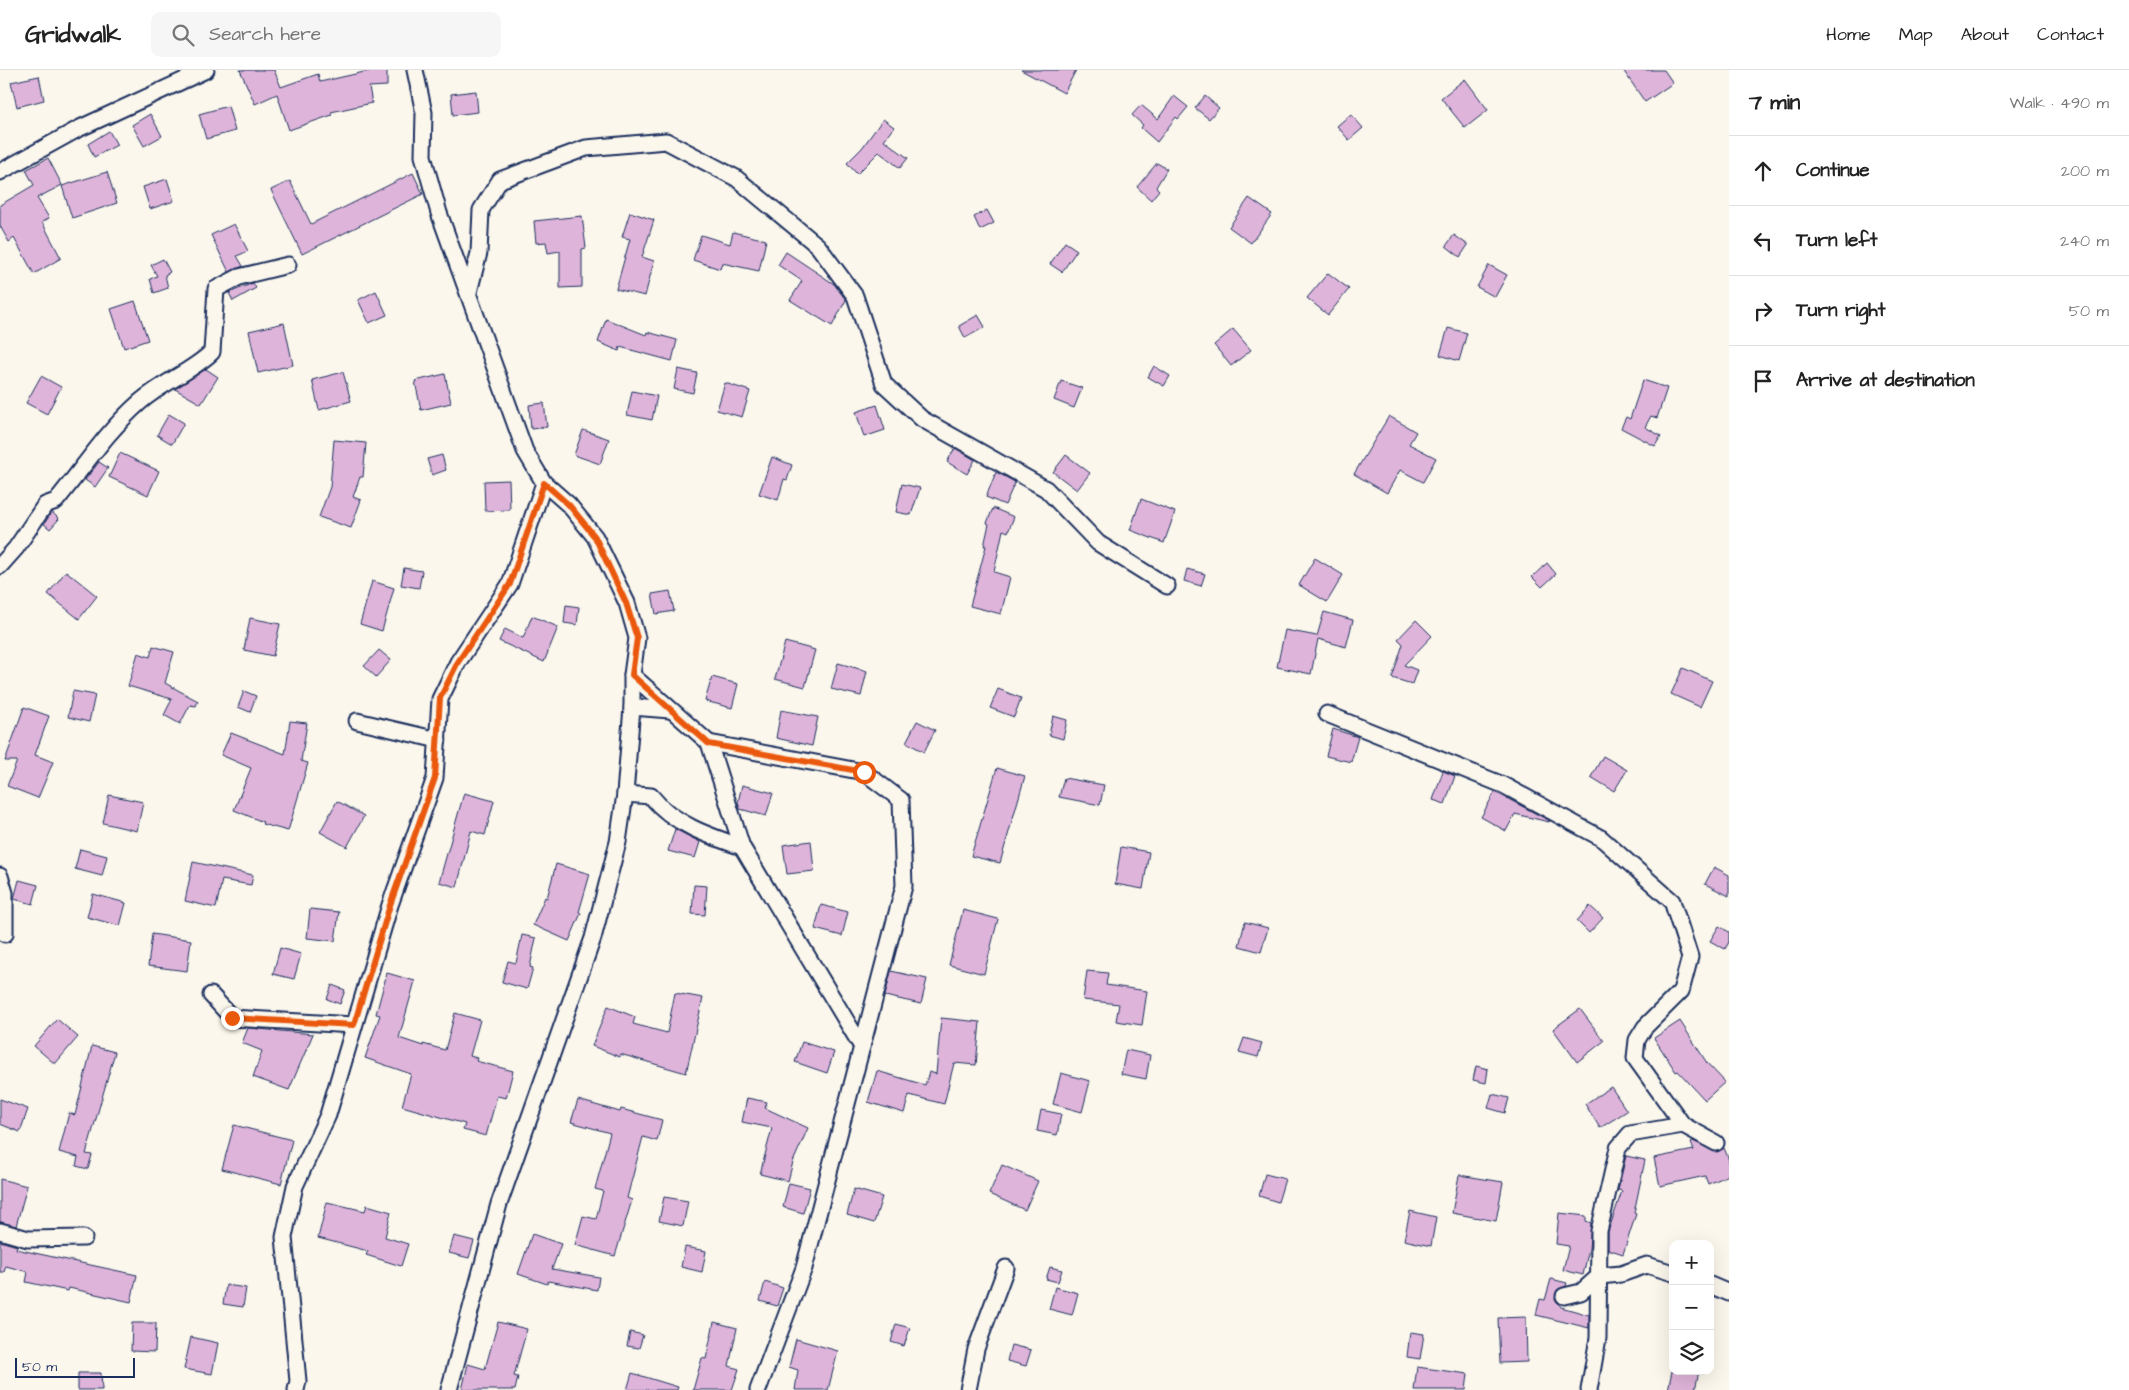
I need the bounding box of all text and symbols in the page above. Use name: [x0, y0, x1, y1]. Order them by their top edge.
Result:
search box: [151, 12, 501, 57]
text: Gridwalk: [25, 18, 121, 52]
icon: search: [169, 21, 197, 49]
text: Search here: [209, 21, 321, 48]
text: Home: [1826, 22, 1871, 47]
text: Map: [1899, 22, 1933, 47]
text: About: [1961, 22, 2009, 47]
text: Contact: [2037, 22, 2104, 47]
text: 7 min: [1749, 88, 1800, 117]
text: Walk · 490 m: [2009, 92, 2109, 114]
icon: ahead: [1749, 157, 1777, 185]
text: Continue: [1796, 157, 1870, 184]
text: 200 m: [2061, 160, 2109, 182]
icon: left: [1749, 227, 1777, 255]
text: Turn left: [1796, 227, 1877, 254]
text: 240 m: [2060, 230, 2109, 252]
icon: right: [1749, 297, 1777, 325]
text: Turn right: [1796, 297, 1885, 324]
text: 50 m: [2069, 300, 2109, 322]
icon: arrive: [1749, 367, 1777, 395]
text: Arrive at destination: [1796, 367, 1975, 394]
route start: [853, 761, 876, 784]
route end: [221, 1007, 244, 1030]
map controls: [1669, 1240, 1714, 1375]
button: +: [1669, 1240, 1714, 1285]
button: −: [1669, 1285, 1714, 1330]
button: layers: [1669, 1330, 1714, 1375]
scale bar: [15, 1355, 135, 1378]
text: 50 m: [22, 1357, 57, 1377]

